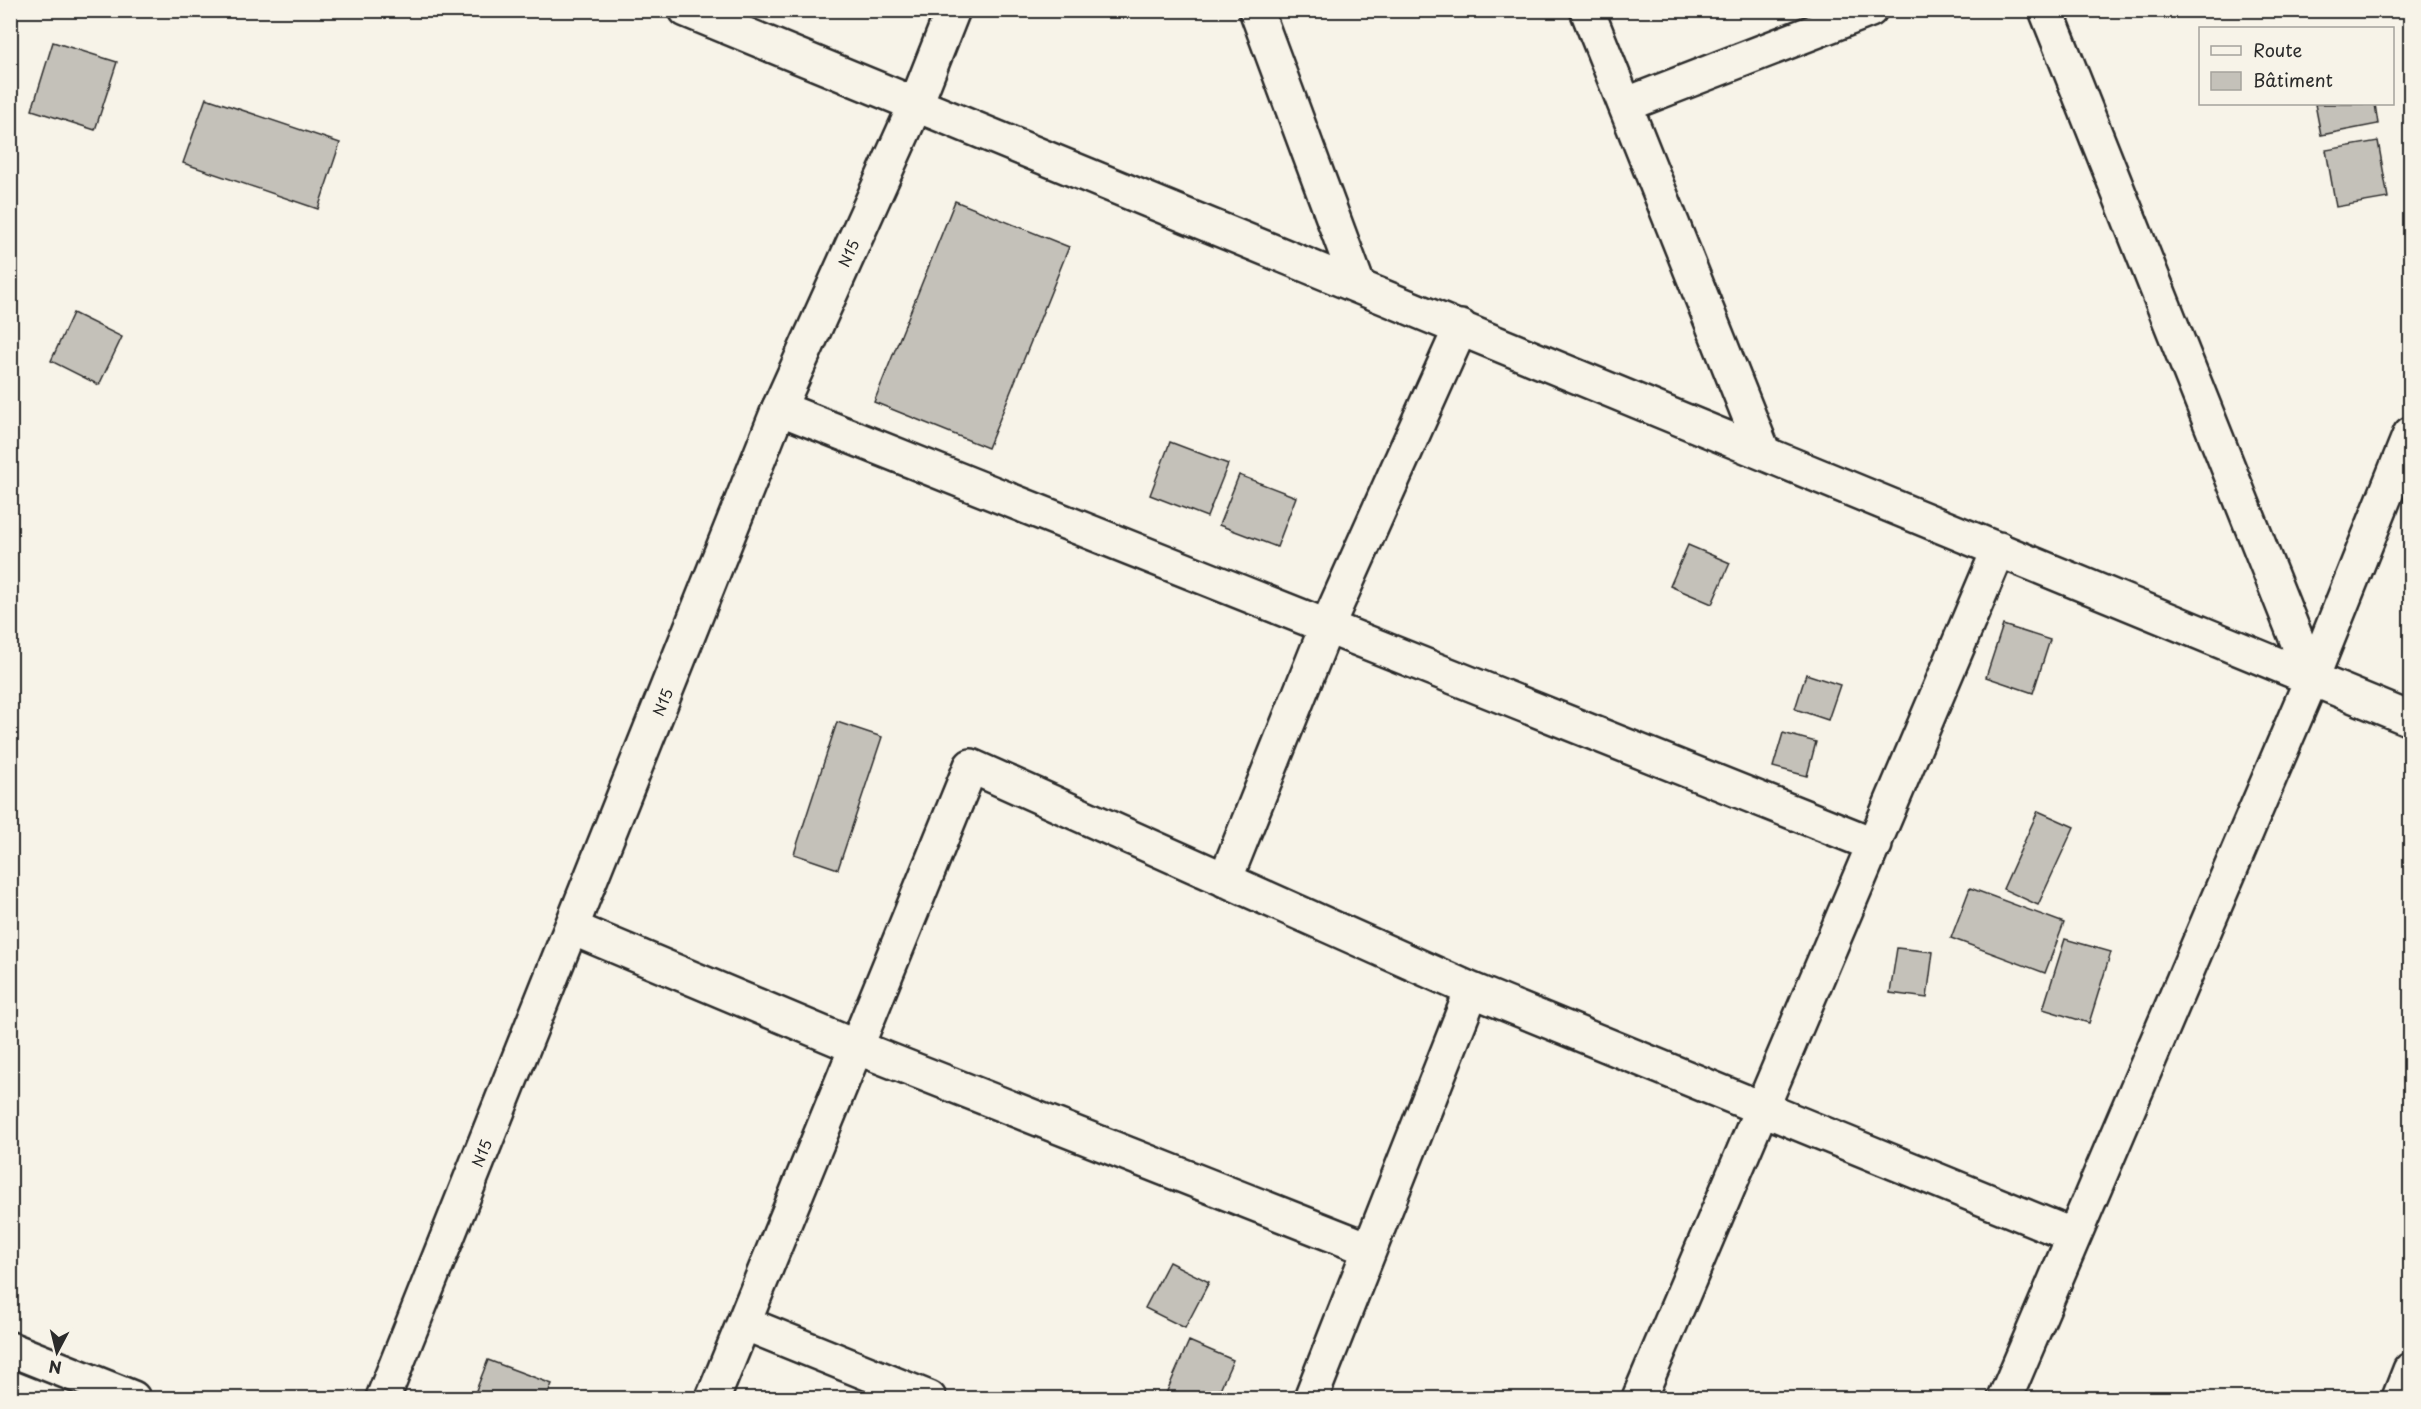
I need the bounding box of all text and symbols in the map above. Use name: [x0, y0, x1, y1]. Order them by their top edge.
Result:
legend: [2199, 27, 2394, 105]
text: Route: [2253, 36, 2303, 63]
text: Bâtiment: [2253, 66, 2333, 93]
street label: N15: [832, 235, 864, 271]
street label: N15: [646, 685, 678, 719]
street label: N15: [465, 1136, 497, 1170]
north arrow: [27, 1322, 87, 1382]
text: N: [47, 1355, 63, 1381]

